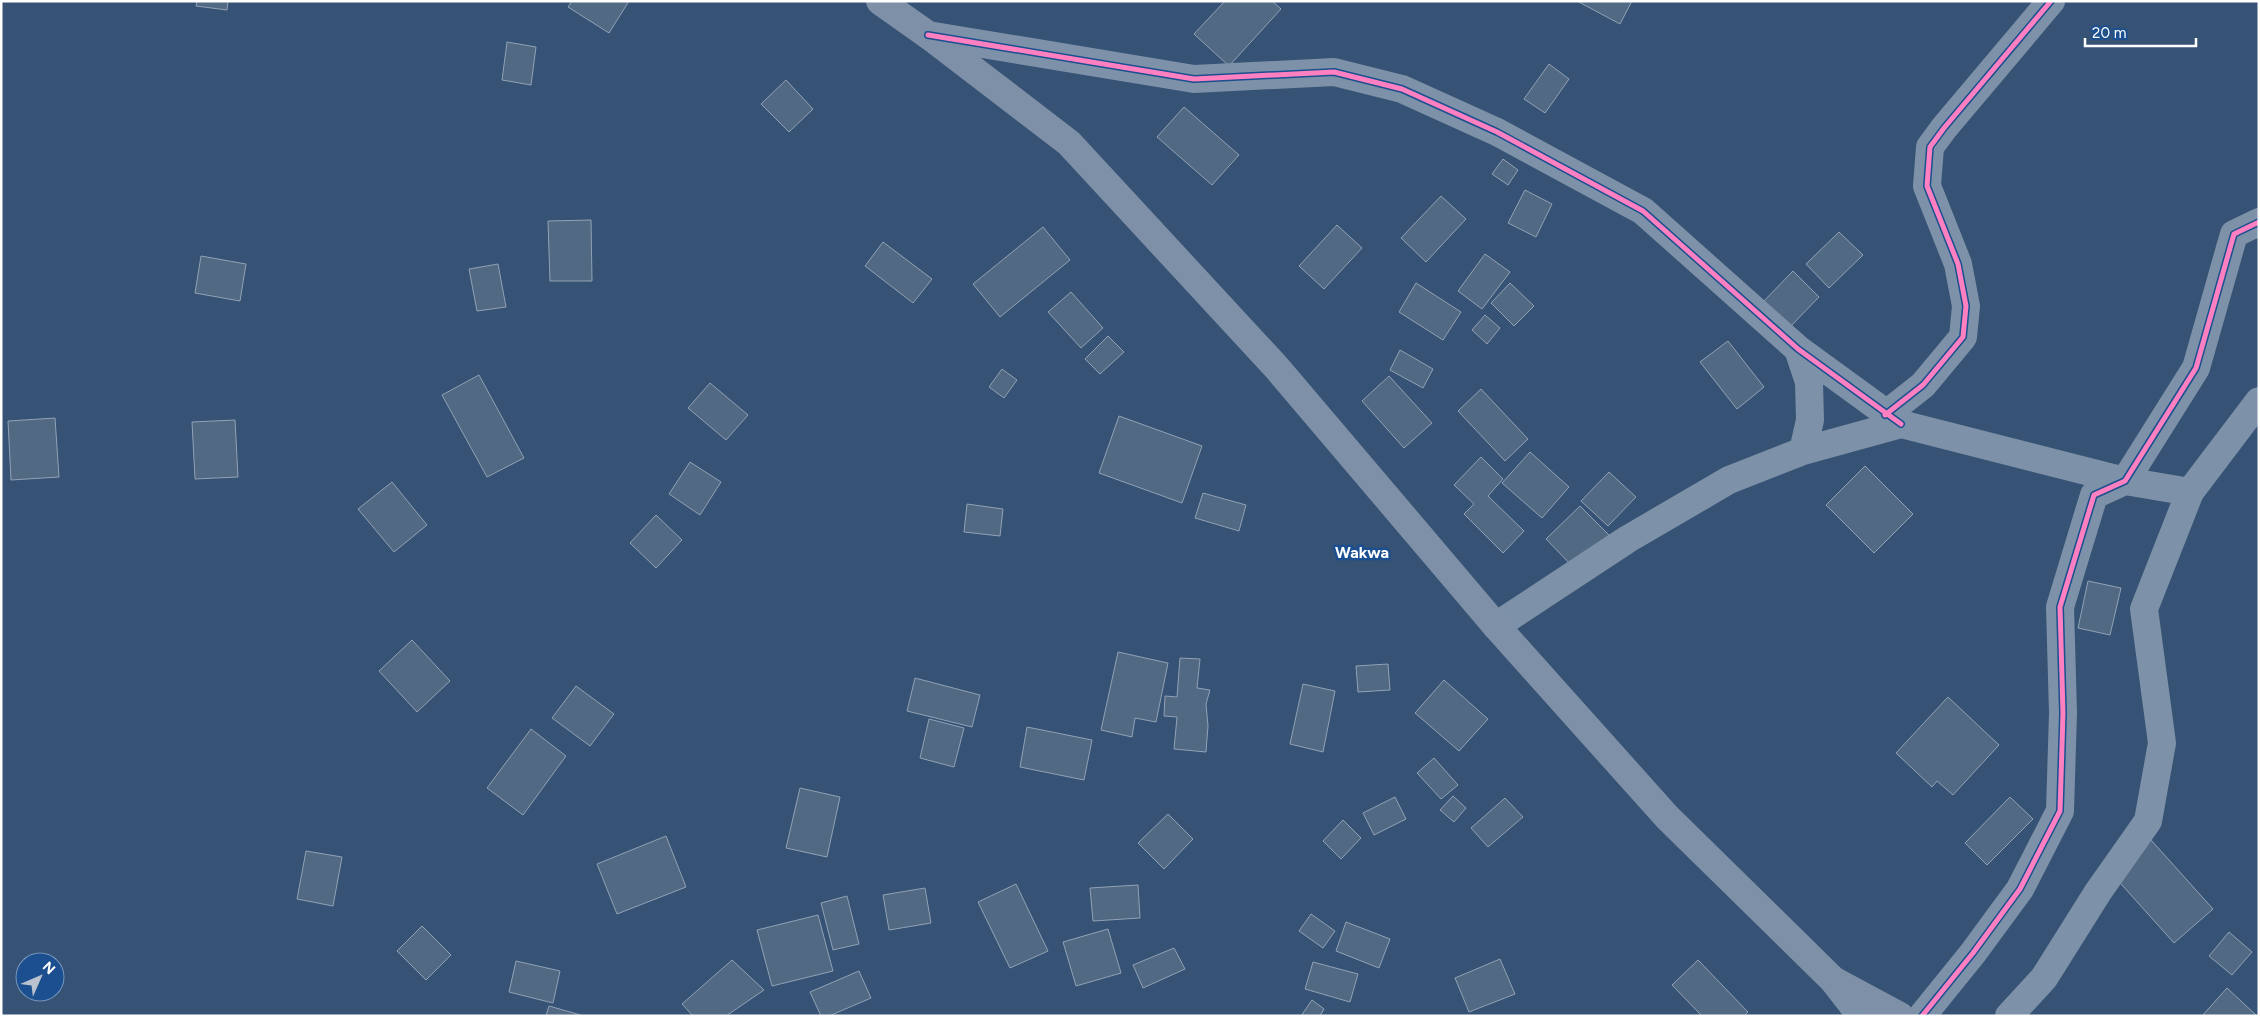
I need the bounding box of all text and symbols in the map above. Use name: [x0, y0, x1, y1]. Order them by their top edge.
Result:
scale bar: [2085, 15, 2196, 47]
text: 20 m: [2092, 24, 2126, 42]
district label: Wakwa: [1335, 543, 1389, 562]
north arrow: [15, 952, 65, 1002]
text: N: [39, 958, 59, 978]

